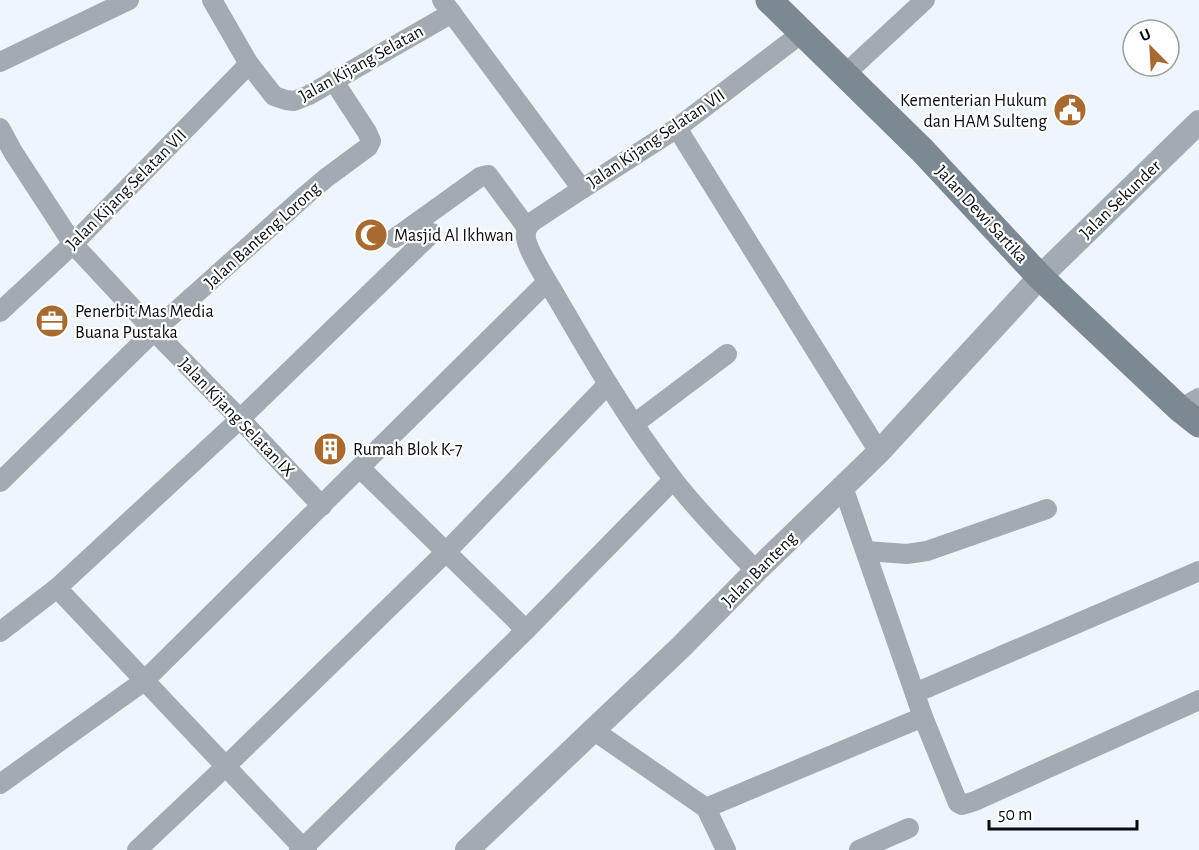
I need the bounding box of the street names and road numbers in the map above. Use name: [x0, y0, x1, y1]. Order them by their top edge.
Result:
street label: Jalan Kijang Selatan: [296, 22, 427, 105]
street label: Jalan Kijang Selatan VII: [585, 86, 729, 191]
street label: Jalan Kijang Selatan VII: [63, 126, 190, 253]
street label: Jalan Sekunder: [1077, 157, 1165, 243]
street label: Jalan Dewi Sartika: [932, 162, 1031, 267]
street label: Jalan Banteng Lorong: [201, 179, 324, 292]
street label: Jalan Kijang Selatan IX: [175, 355, 298, 481]
street label: Jalan Banteng: [719, 529, 801, 610]

